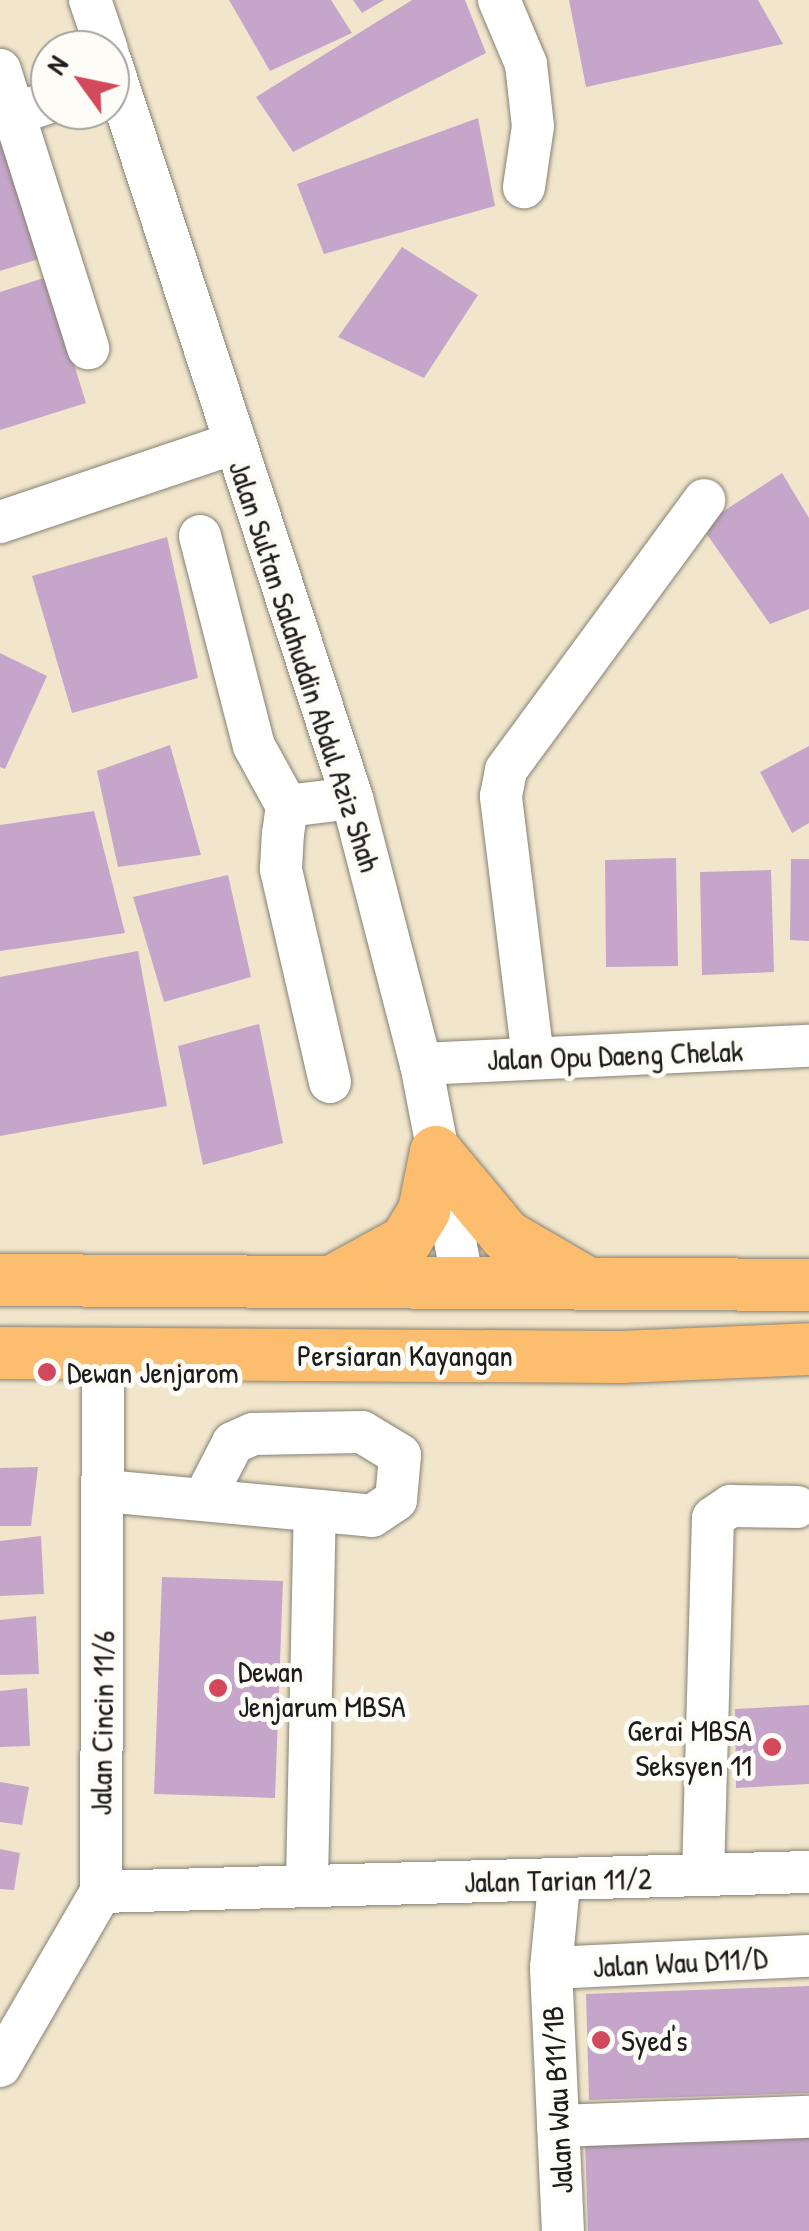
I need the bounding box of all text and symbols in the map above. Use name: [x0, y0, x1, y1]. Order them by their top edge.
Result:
north arrow: [30, 30, 130, 130]
text: N: [37, 48, 77, 81]
street label: Jalan Sultan Salahuddin Abdul Aziz Shah: [221, 456, 389, 876]
street label: Jalan Opu Daeng Chelak: [486, 1033, 744, 1077]
street label: Persiaran Kayangan: [297, 1337, 513, 1373]
place label: Dewan Jenjarom: [67, 1354, 239, 1390]
marker: Dewan Jenjarom: [36, 1361, 58, 1383]
street label: Jalan Cincin 11/6: [82, 1630, 122, 1816]
place label: Dewan Jenjarum MBSA: [238, 1653, 406, 1724]
marker: Dewan Jenjarum MBSA: [207, 1677, 229, 1699]
place label: Gerai MBSA Seksyen 11: [627, 1712, 752, 1782]
marker: Gerai MBSA Seksyen 11: [761, 1736, 783, 1758]
street label: Jalan Tarian 11/2: [464, 1860, 652, 1900]
street label: Jalan Wau D11/D: [592, 1939, 768, 1985]
street label: Jalan Wau B11/1B: [534, 2005, 580, 2195]
place label: Syed's: [621, 2022, 688, 2058]
marker: Syed's: [590, 2029, 612, 2051]

